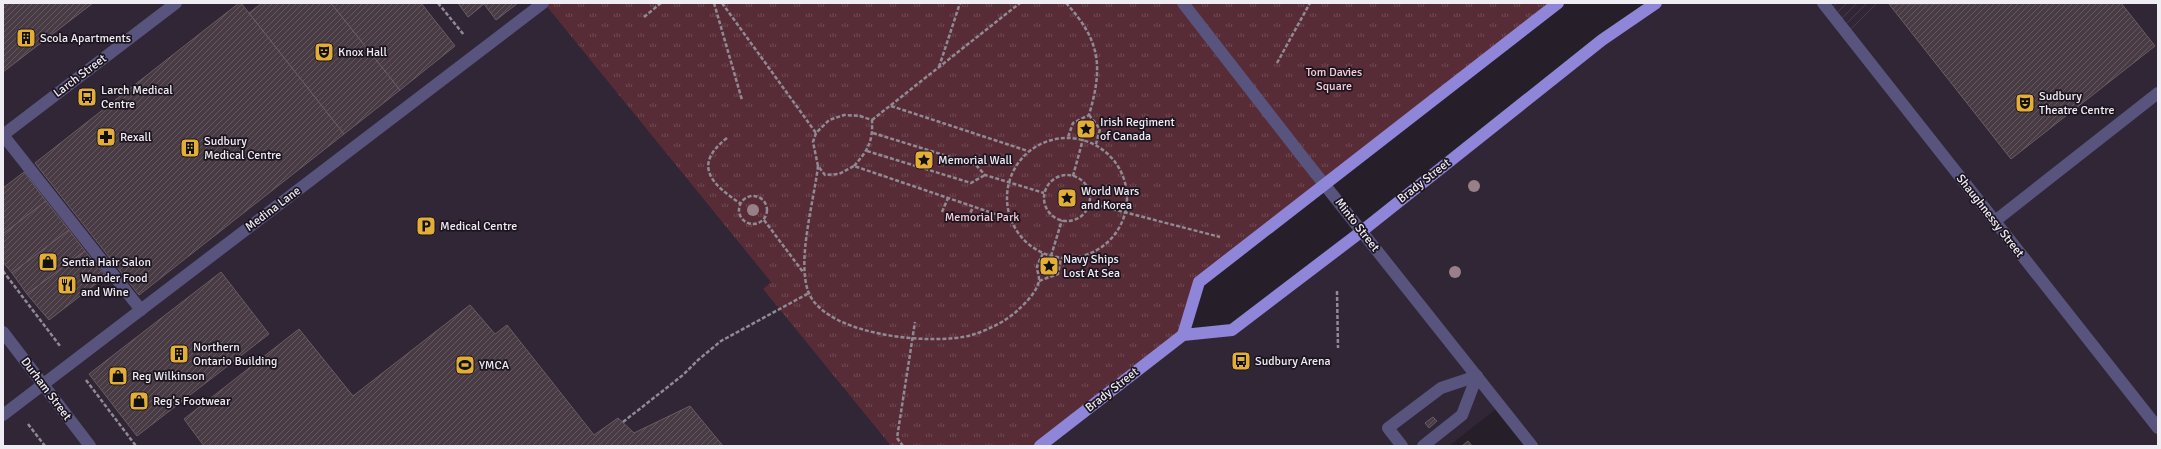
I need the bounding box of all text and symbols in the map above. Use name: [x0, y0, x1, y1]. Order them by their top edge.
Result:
building icon: Scola Apartments: [15, 27, 37, 49]
place label: Scola Apartments: [40, 31, 131, 46]
theatre icon: Knox Hall: [313, 41, 335, 63]
place label: Knox Hall: [338, 45, 387, 60]
street label: Larch Street: [51, 51, 109, 101]
park label: Tom Davies Square: [1306, 65, 1362, 94]
place label: Larch Medical Centre: [101, 83, 173, 112]
bus stop icon: Larch Medical Centre: [76, 86, 98, 108]
place label: Sudbury Theatre Centre: [2039, 89, 2115, 118]
theatre icon: Sudbury Theatre Centre: [2014, 92, 2036, 114]
place label: Irish Regiment of Canada: [1100, 115, 1175, 144]
place icon: Irish Regiment of Canada: [1075, 118, 1097, 140]
pharmacy icon: Rexall: [95, 126, 117, 148]
place label: Rexall: [120, 130, 152, 145]
place label: Sudbury Medical Centre: [204, 134, 281, 163]
building icon: Sudbury Medical Centre: [179, 137, 201, 159]
place icon: Memorial Wall: [913, 149, 935, 171]
place label: Memorial Wall: [938, 153, 1013, 168]
street label: Brady Street: [1394, 156, 1454, 206]
street label: Shaughnessy Street: [1953, 171, 2027, 261]
street label: Medina Lane: [242, 183, 304, 235]
place label: World Wars and Korea: [1081, 184, 1139, 213]
place icon: World Wars and Korea: [1056, 187, 1078, 209]
street label: Minto Street: [1331, 195, 1383, 255]
park label: Memorial Park: [945, 210, 1019, 225]
parking icon: Medical Centre: [415, 215, 437, 237]
place label: Medical Centre: [440, 219, 517, 234]
shop icon: Sentia Hair Salon: [37, 251, 59, 273]
place label: Navy Ships Lost At Sea: [1063, 252, 1120, 281]
place label: Sentia Hair Salon: [62, 255, 151, 270]
place icon: Navy Ships Lost At Sea: [1038, 255, 1060, 277]
place label: Wander Food and Wine: [81, 271, 148, 300]
restaurant icon: Wander Food and Wine: [56, 274, 78, 296]
place label: Northern Ontario Building: [193, 340, 277, 369]
building icon: Northern Ontario Building: [168, 343, 190, 365]
bus stop icon: Sudbury Arena: [1230, 350, 1252, 372]
sports icon: YMCA: [454, 354, 476, 376]
place label: Sudbury Arena: [1255, 354, 1331, 369]
street label: Durham Street: [17, 355, 75, 423]
place label: YMCA: [479, 358, 510, 373]
shop icon: Reg Wilkinson: [107, 365, 129, 387]
street label: Brady Street: [1082, 365, 1142, 415]
place label: Reg Wilkinson: [132, 369, 205, 384]
shop icon: Reg's Footwear: [128, 390, 150, 412]
place label: Reg's Footwear: [153, 394, 231, 409]

